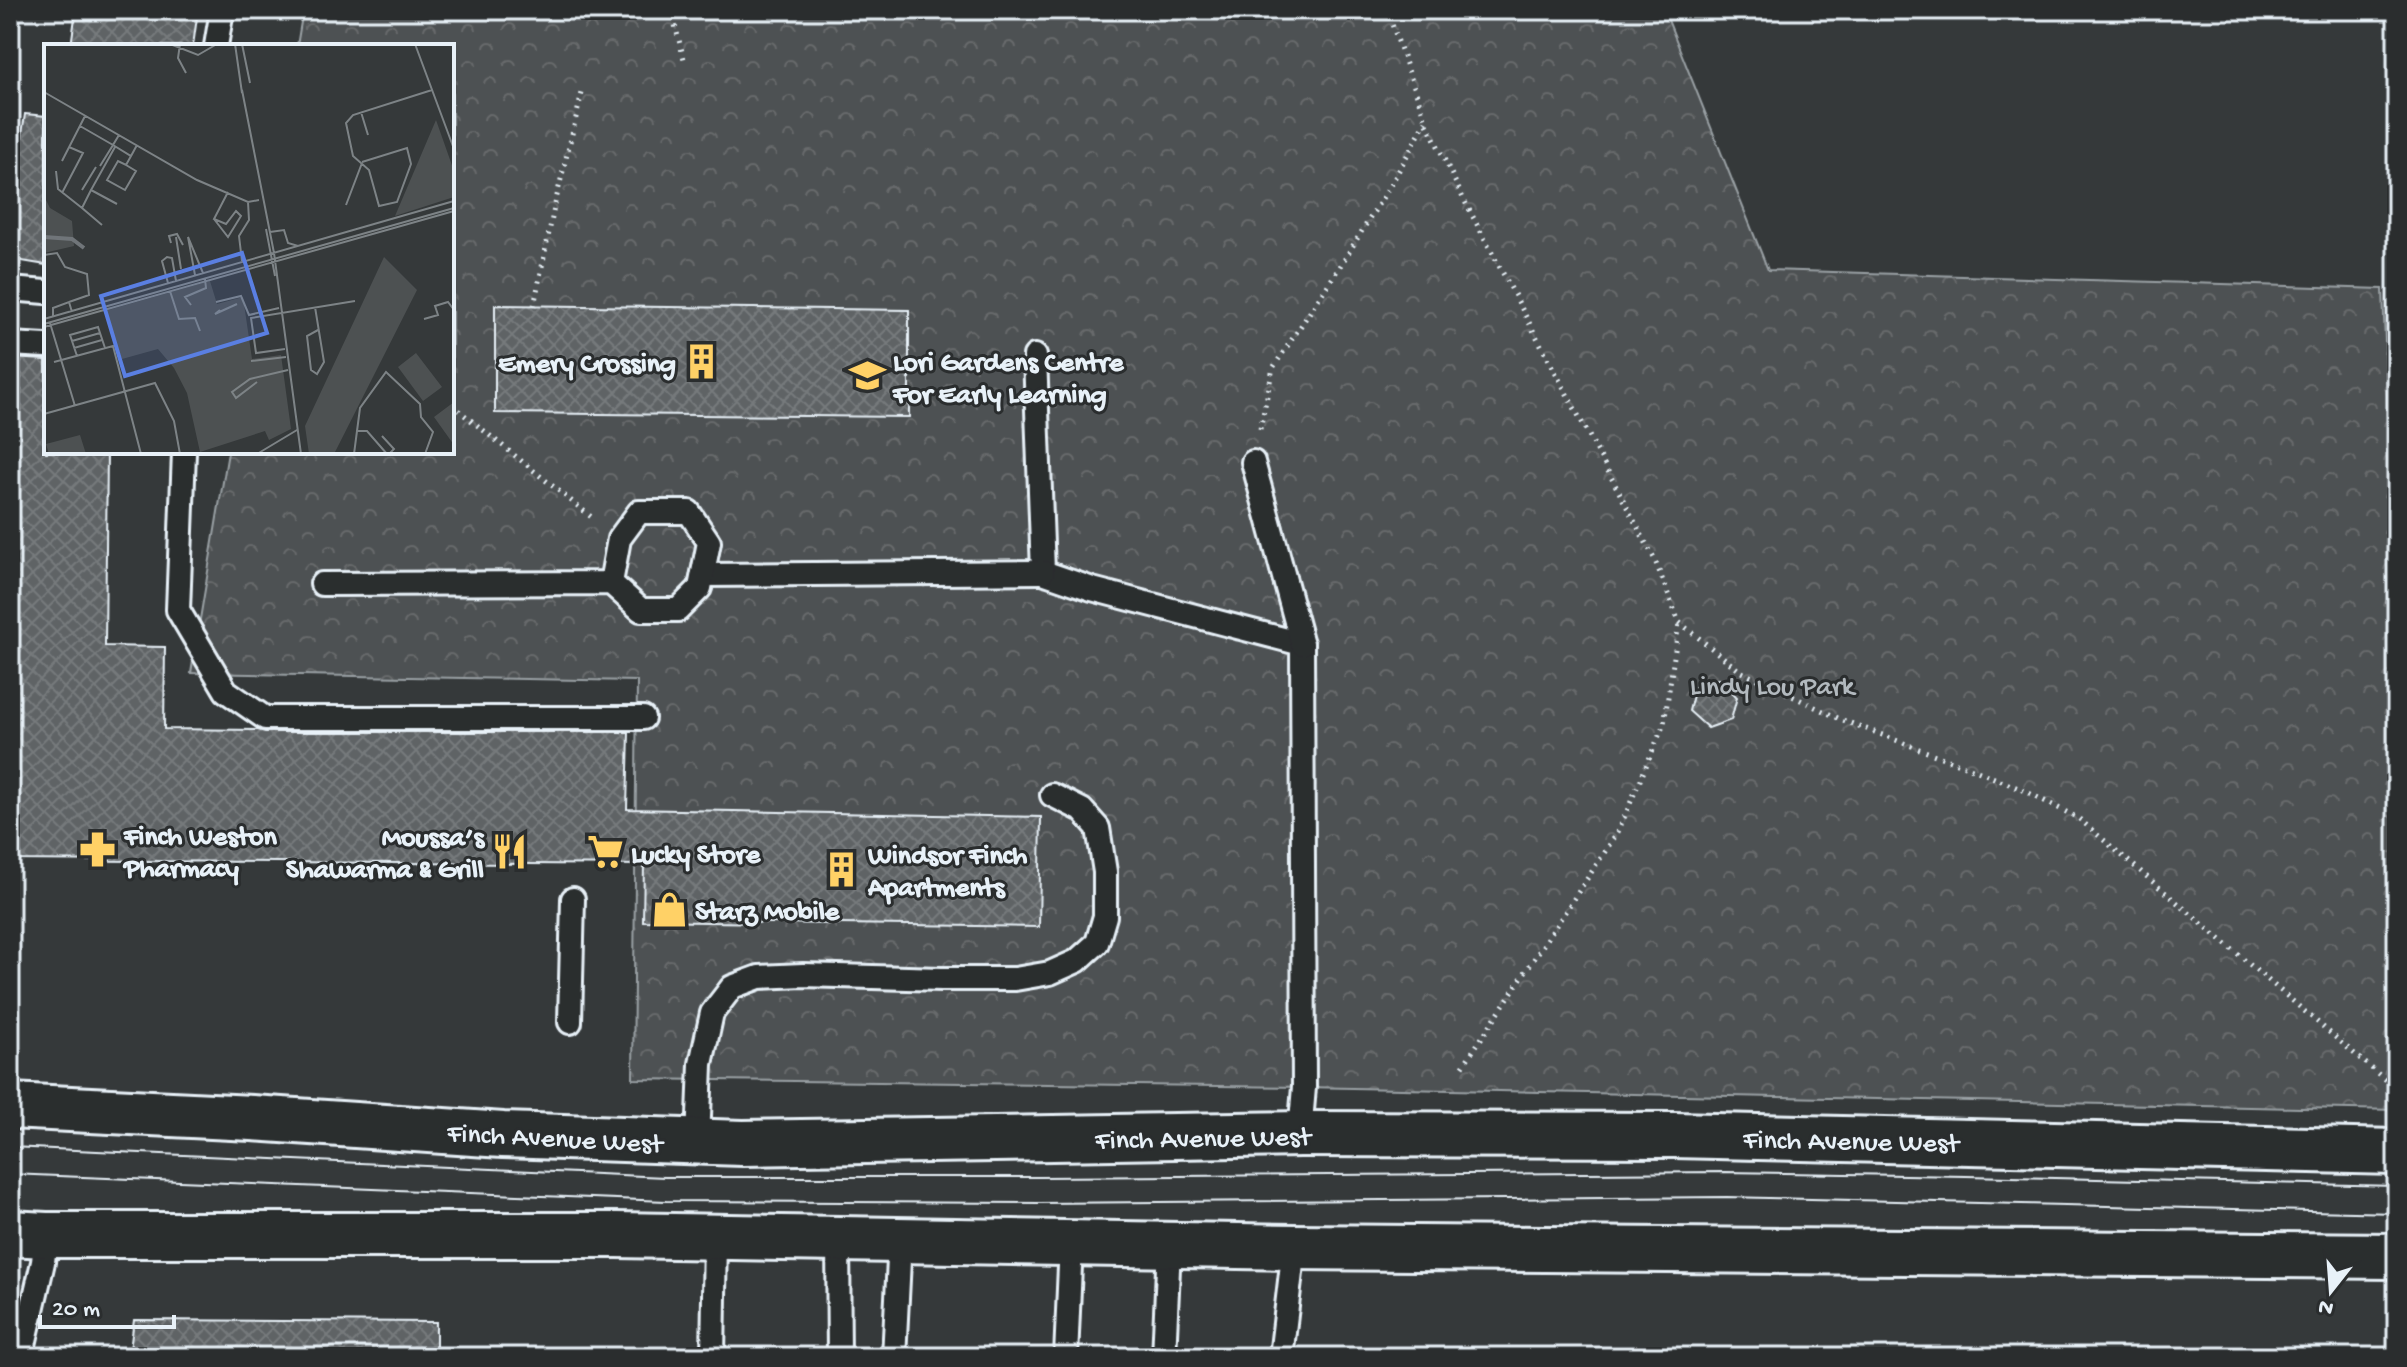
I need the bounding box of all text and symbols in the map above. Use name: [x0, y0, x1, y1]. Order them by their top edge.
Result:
inset map: [44, 44, 454, 454]
building icon: Emery Crossing: [683, 342, 721, 380]
place label: Lori Gardens Centre For Early Learning: [892, 348, 1125, 413]
place label: Emery Crossing: [498, 349, 676, 382]
school or university icon: Lori Gardens Centre For Early Learning: [848, 357, 886, 395]
park label: Lindy Lou Park: [1690, 672, 1857, 705]
place label: Finch Weston Pharmacy: [122, 822, 277, 887]
place label: Moussa’s Shawarma & Grill: [286, 823, 486, 888]
pharmacy icon: Finch Weston Pharmacy: [79, 831, 117, 869]
restaurant icon: Moussa’s Shawarma & Grill: [491, 832, 529, 870]
supermarket icon: Lucky Store: [586, 833, 624, 871]
place label: Lucky Store: [631, 840, 762, 873]
place label: Windsor Finch Apartments: [867, 841, 1027, 906]
building icon: Windsor Finch Apartments: [823, 850, 861, 888]
shop icon: Starz Mobile: [650, 890, 688, 928]
place label: Starz Mobile: [695, 897, 841, 930]
street label: Finch Avenue West: [445, 1118, 666, 1163]
street label: Finch Avenue West: [1094, 1122, 1314, 1159]
street label: Finch Avenue West: [1742, 1125, 1962, 1162]
north arrow: [2291, 1251, 2371, 1331]
scale bar: [40, 1279, 174, 1329]
text: N: [2316, 1292, 2337, 1321]
text: 20 m: [52, 1296, 100, 1325]

